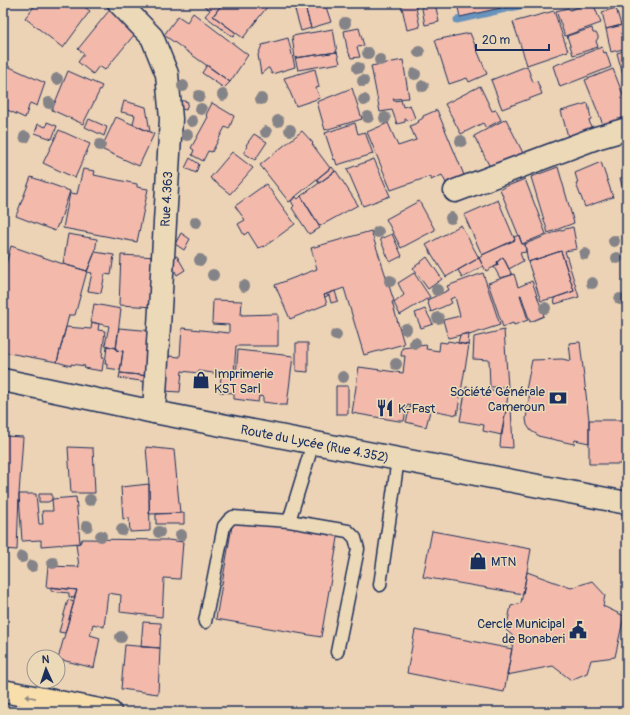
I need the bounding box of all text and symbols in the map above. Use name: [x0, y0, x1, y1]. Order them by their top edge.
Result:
scale bar: [476, 26, 549, 52]
text: 20 m: [482, 33, 511, 48]
street label: Rue 4.363: [158, 171, 176, 227]
place label: Imprimerie KST Sarl: [214, 366, 274, 397]
shop icon: Imprimerie KST Sarl: [191, 370, 211, 390]
place label: Société Générale Cameroun: [450, 384, 546, 415]
bank icon: Société Générale Cameroun: [548, 388, 568, 408]
restaurant icon: K-Fast: [375, 398, 395, 418]
place label: K-Fast: [398, 401, 436, 417]
street label: Route du Lycée (Rue 4.352): [239, 422, 390, 466]
shop icon: MTN: [468, 551, 488, 571]
place label: MTN: [491, 554, 517, 570]
place label: Cercle Municipal de Bonaberi: [477, 616, 565, 647]
public building icon: Cercle Municipal de Bonaberi: [568, 620, 588, 640]
north arrow: [26, 649, 66, 689]
text: N: [41, 653, 50, 666]
one-way arrow: [24, 693, 37, 699]

